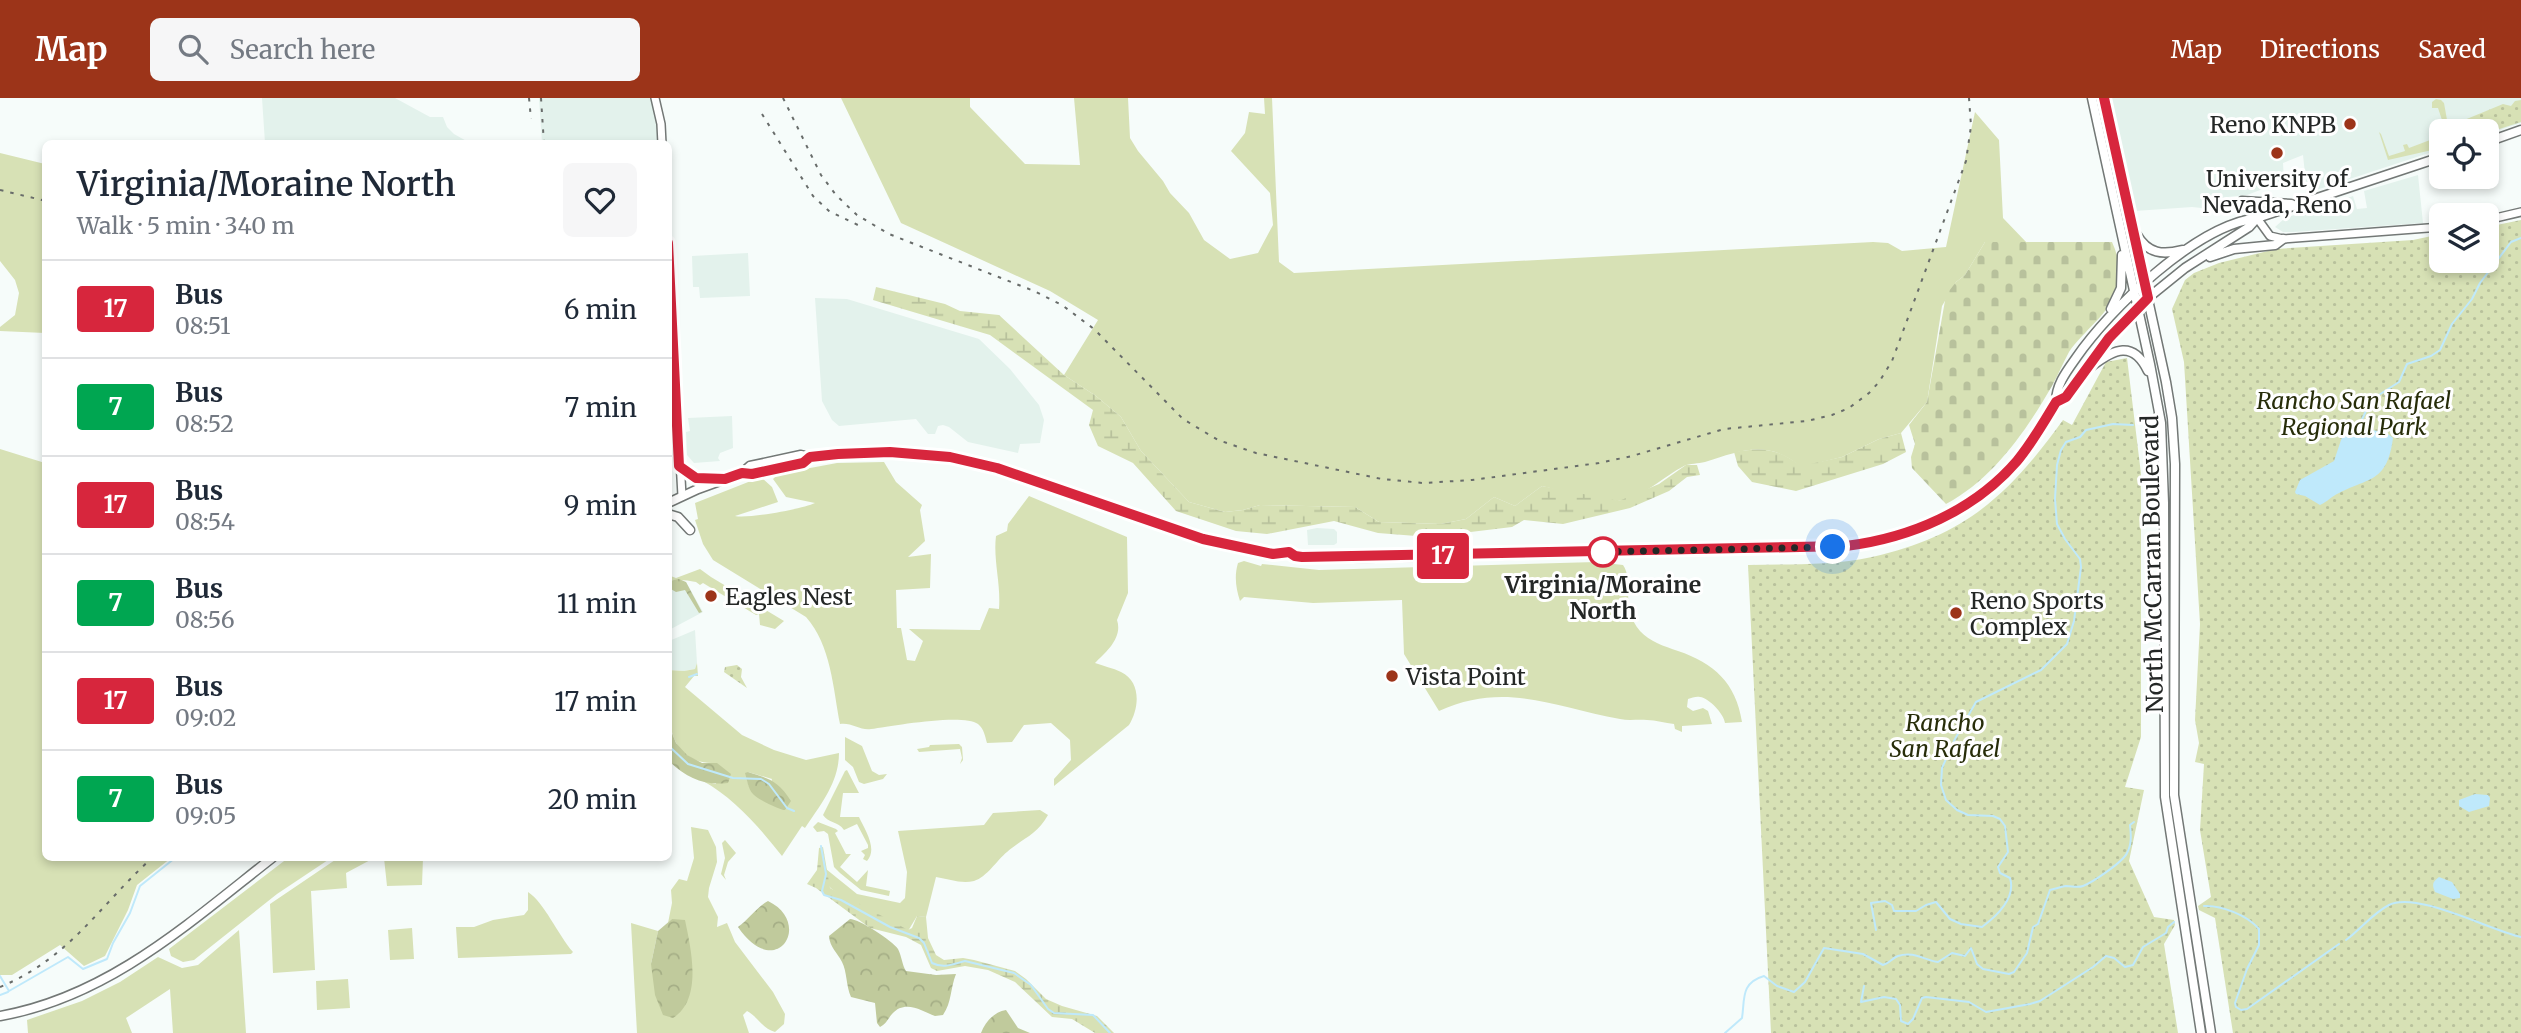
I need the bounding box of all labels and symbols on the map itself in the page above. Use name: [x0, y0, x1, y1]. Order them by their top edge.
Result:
place label: Reno KNPB: [2209, 110, 2336, 139]
marker: Reno KNPB: [2342, 116, 2358, 132]
marker: University of Nevada, Reno: [2269, 145, 2285, 161]
place label: University of Nevada, Reno: [2202, 164, 2352, 219]
park label: Rancho San Rafael Regional Park: [2257, 386, 2451, 441]
street label: North McCarran Boulevard: [2135, 415, 2169, 713]
your location: [1815, 529, 1850, 564]
line badge: 17: [1412, 533, 1474, 579]
marker: Virginia/Moraine North: [1588, 537, 1618, 567]
place label: Virginia/Moraine North: [1504, 570, 1701, 625]
place label: Eagles Nest: [725, 582, 853, 611]
place label: Reno Sports Complex: [1970, 586, 2104, 641]
marker: Eagles Nest: [703, 588, 719, 604]
marker: Reno Sports Complex: [1948, 605, 1964, 621]
place label: Vista Point: [1405, 662, 1526, 691]
marker: Vista Point: [1384, 668, 1400, 684]
park label: Rancho San Rafael: [1890, 708, 2000, 763]

